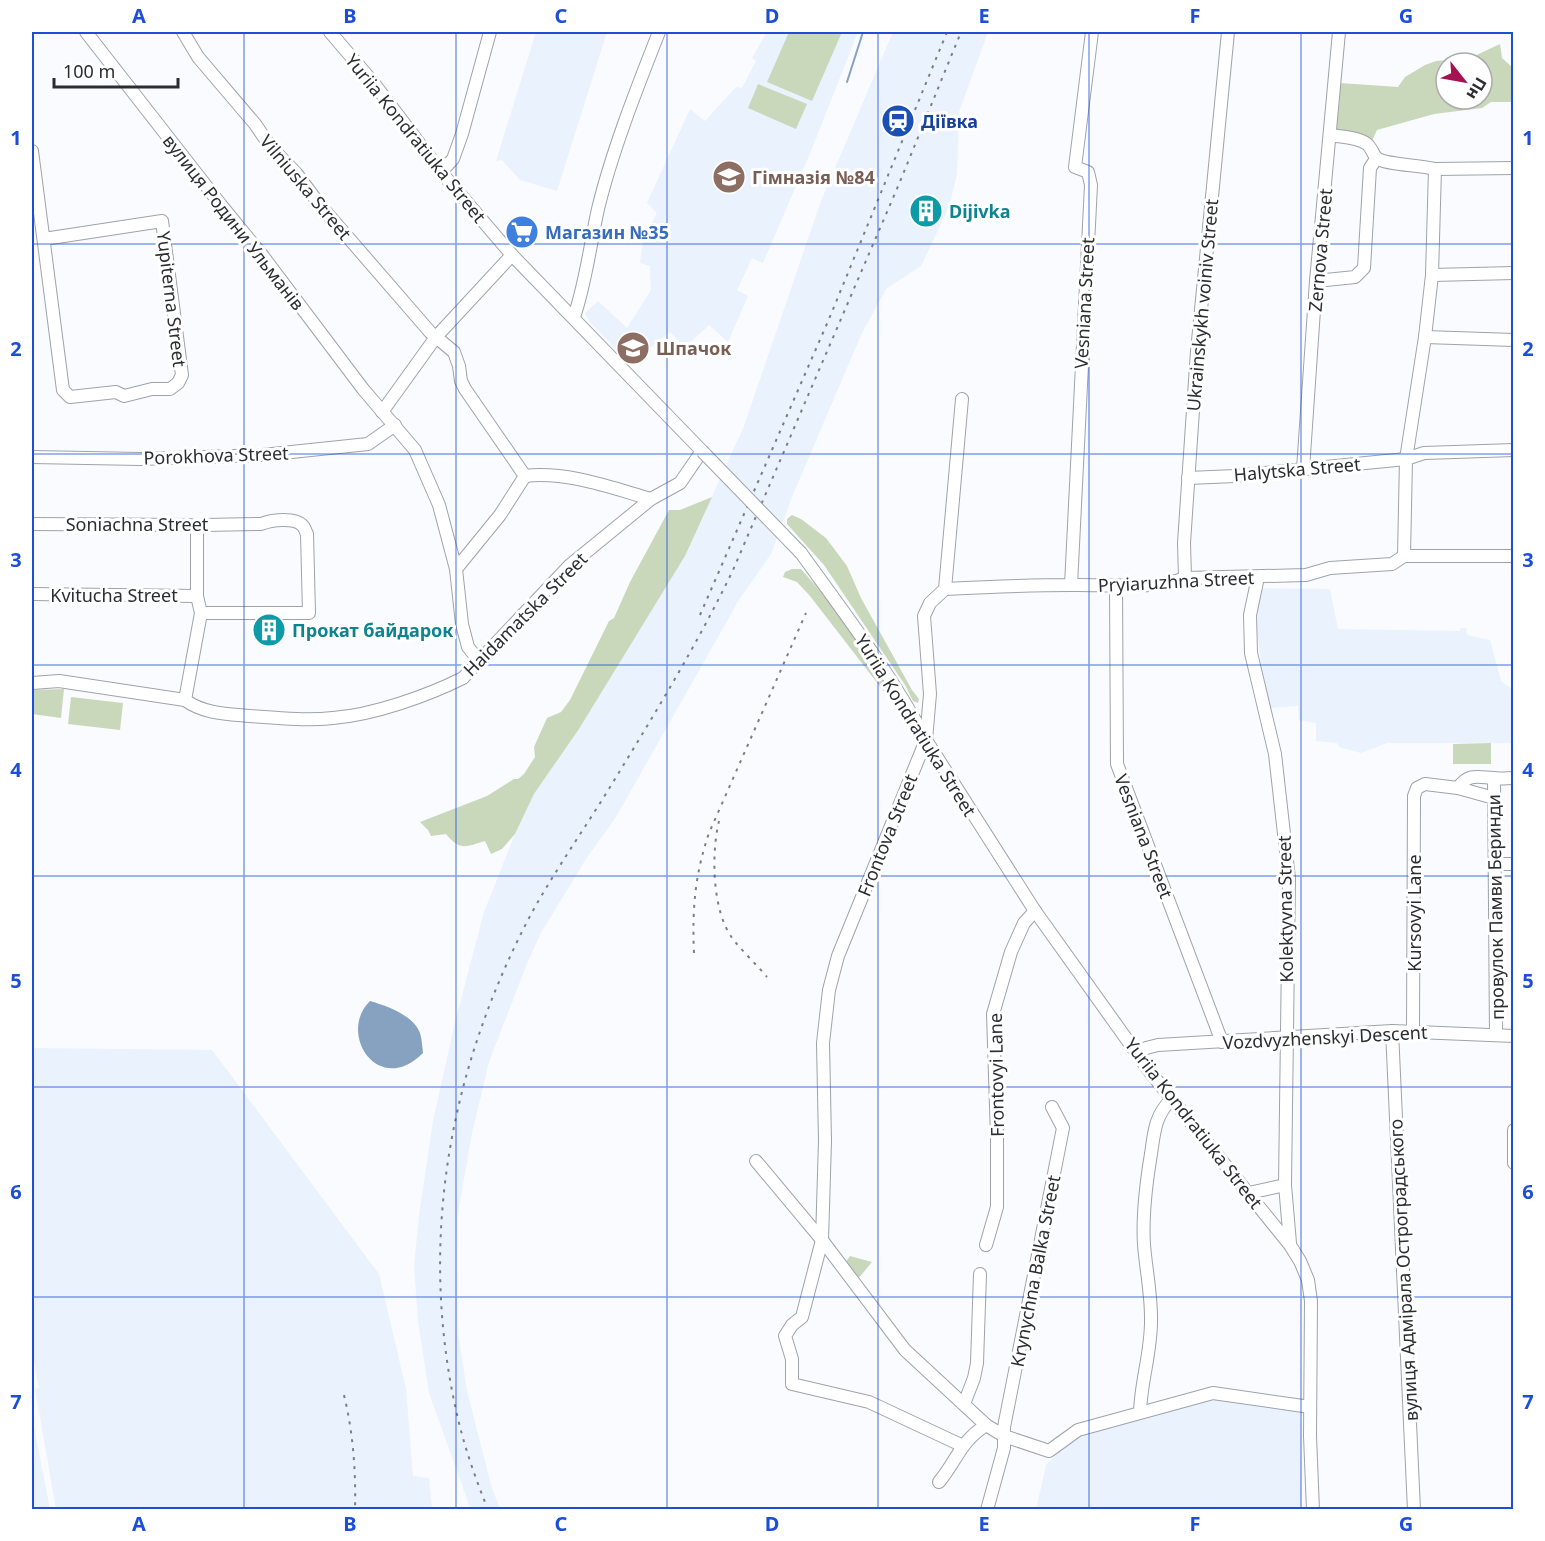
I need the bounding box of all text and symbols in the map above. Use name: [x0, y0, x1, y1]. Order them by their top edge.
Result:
text: A: [132, 2, 146, 29]
text: B: [343, 2, 357, 29]
text: C: [555, 2, 568, 29]
text: D: [765, 2, 779, 29]
text: E: [978, 2, 990, 29]
text: F: [1190, 2, 1200, 29]
text: G: [1399, 2, 1413, 29]
street label: Yuriia Kondratiuka Street: [340, 49, 492, 228]
scale bar: [54, 51, 178, 89]
north arrow: [1434, 51, 1494, 111]
text: 100 m: [63, 59, 115, 83]
text: Пн: [1462, 73, 1492, 104]
station icon: Діївка: [880, 103, 916, 139]
place label: Діївка: [921, 109, 978, 133]
text: 1: [10, 124, 22, 151]
text: 1: [1522, 124, 1534, 151]
street label: вулиця Родини Ульманів: [158, 129, 310, 315]
street label: Vilniuska Street: [255, 129, 357, 245]
school or university icon: Гімназія №84: [711, 159, 747, 195]
place label: Гімназія №84: [752, 165, 875, 189]
street label: Zernova Street: [1303, 187, 1337, 313]
building icon: Dijivka: [908, 193, 944, 229]
street label: Ukrainskykh voiniv Street: [1181, 197, 1223, 412]
place label: Dijivka: [949, 199, 1011, 223]
supermarket icon: Магазин №35: [504, 214, 540, 250]
place label: Магазин №35: [545, 220, 669, 244]
street label: Yupiterna Street: [152, 230, 192, 369]
street label: Vesniana Street: [1069, 236, 1099, 369]
school or university icon: Шпачок: [615, 330, 651, 366]
text: 2: [10, 335, 22, 362]
text: 2: [1522, 335, 1534, 362]
place label: Шпачок: [656, 336, 731, 360]
street label: Porokhova Street: [143, 440, 289, 470]
street label: Halytska Street: [1233, 451, 1362, 486]
street label: Soniachna Street: [66, 512, 209, 536]
text: 3: [10, 546, 22, 573]
street label: Haidamatska Street: [458, 546, 593, 681]
text: 3: [1522, 546, 1534, 573]
street label: Pryiaruzhna Street: [1097, 565, 1255, 597]
street label: Kvitucha Street: [50, 583, 178, 607]
building icon: Прокат байдарок: [251, 612, 287, 648]
place label: Прокат байдарок: [292, 618, 453, 642]
street label: Yuriia Kondratiuka Street: [850, 629, 982, 821]
text: 4: [10, 756, 22, 783]
text: 4: [1522, 756, 1534, 783]
street label: Frontova Street: [852, 770, 923, 900]
street label: Vesniana Street: [1109, 770, 1179, 902]
street label: провулок Памви Беринди: [1481, 794, 1509, 1020]
street label: Kolektyvna Street: [1272, 835, 1298, 983]
street label: Kursovyi Lane: [1402, 854, 1426, 972]
text: 5: [10, 967, 22, 994]
text: 5: [1522, 967, 1534, 994]
street label: Frontovyi Lane: [983, 1013, 1009, 1137]
street label: Vozdvyzhenskyi Descent: [1222, 1020, 1428, 1054]
street label: Yuriia Kondratiuka Street: [1120, 1033, 1269, 1214]
street label: вулиця Адмірала Остроградського: [1383, 1118, 1423, 1422]
street label: Krynychna Balka Street: [1005, 1173, 1065, 1369]
text: 6: [10, 1178, 22, 1205]
text: 6: [1522, 1178, 1534, 1205]
text: 7: [10, 1388, 22, 1415]
text: 7: [1522, 1388, 1534, 1415]
text: A: [132, 1510, 146, 1537]
text: B: [343, 1510, 357, 1537]
text: C: [555, 1510, 568, 1537]
text: D: [765, 1510, 779, 1537]
text: E: [978, 1510, 990, 1537]
text: F: [1190, 1510, 1200, 1537]
text: G: [1399, 1510, 1413, 1537]

